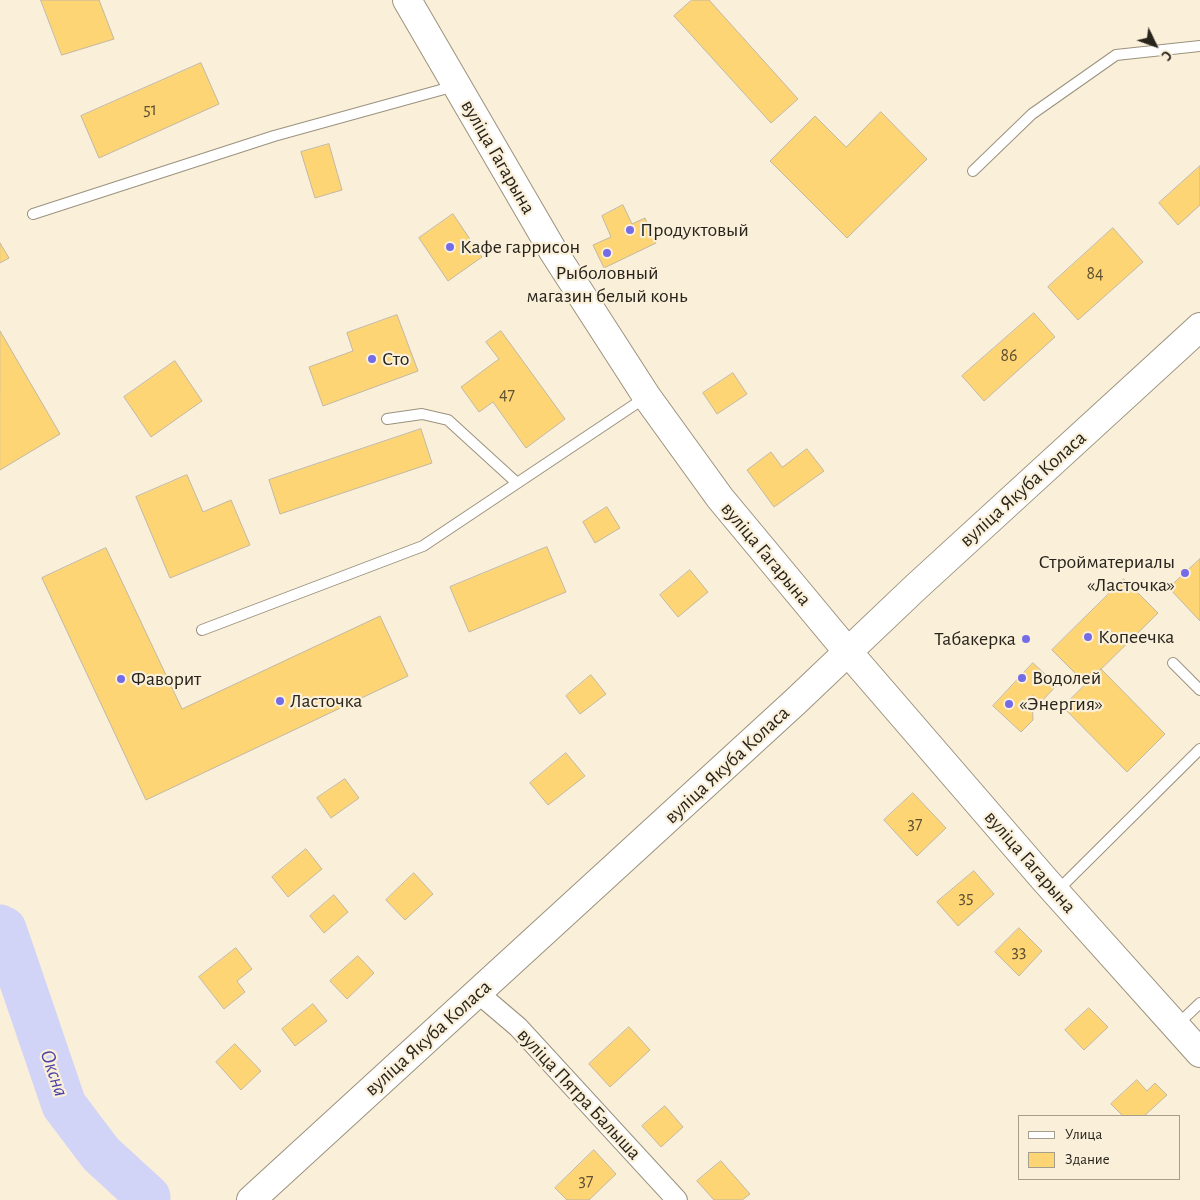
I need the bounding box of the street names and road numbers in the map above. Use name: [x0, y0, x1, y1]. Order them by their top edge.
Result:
street label: вуліца Гагарына: [456, 95, 540, 219]
street label: вуліца Якуба Коласа: [955, 426, 1091, 552]
street label: вуліца Гагарына: [716, 497, 816, 611]
street label: вуліца Якуба Коласа: [660, 701, 794, 829]
street label: вуліца Гагарына: [979, 806, 1081, 918]
street label: вуліца Якуба Коласа: [360, 975, 496, 1101]
street label: вуліца Пятра Балыша: [512, 1023, 646, 1165]

